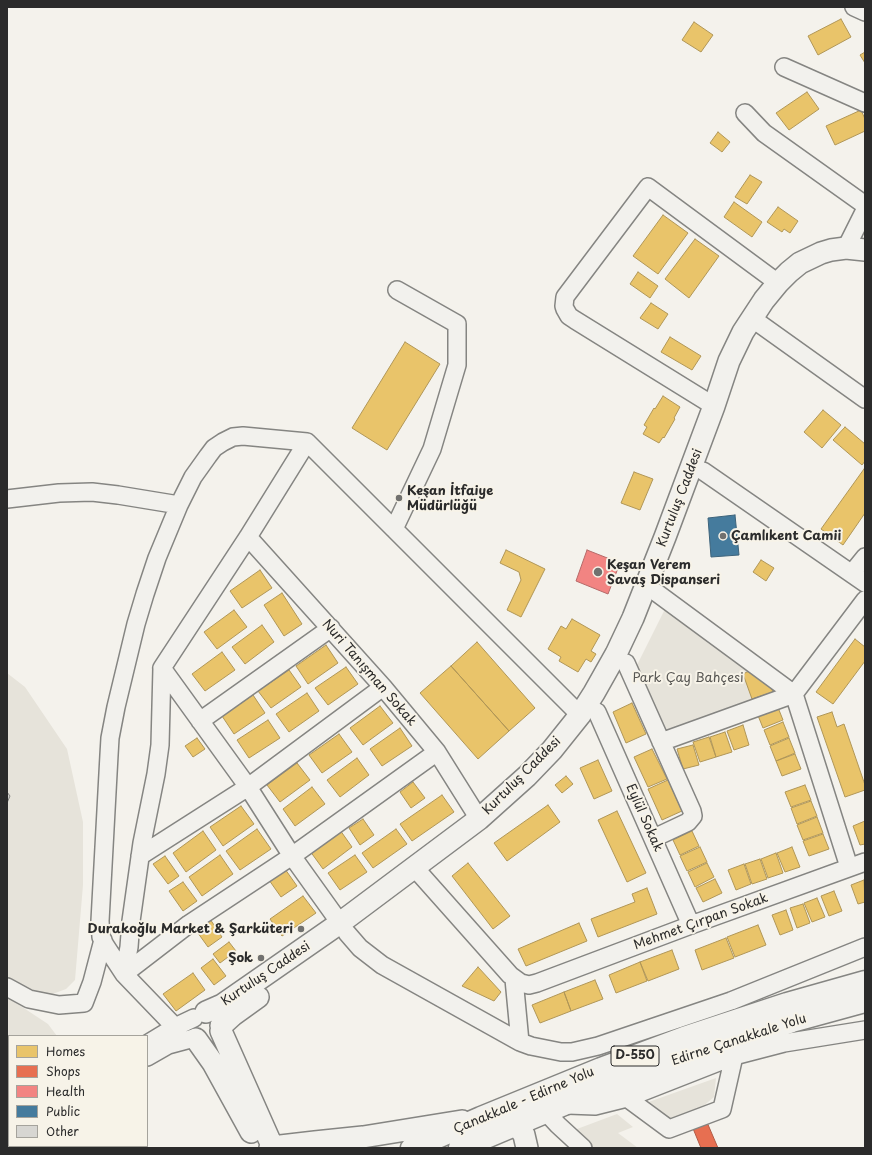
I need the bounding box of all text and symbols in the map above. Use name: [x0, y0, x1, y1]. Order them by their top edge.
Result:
street label: Kurtuluş Caddesi: [654, 447, 706, 549]
place label: Keşan İtfaiye Müdürlüğü: [407, 483, 493, 514]
marker: Keşan İtfaiye Müdürlüğü: [394, 493, 404, 503]
place label: Çamlıkent Camii: [731, 528, 841, 544]
marker: Çamlıkent Camii: [718, 531, 728, 541]
place label: Keşan Verem Savaş Dispanseri: [607, 557, 720, 588]
marker: Keşan Verem Savaş Dispanseri: [592, 566, 604, 578]
street label: Nuri Tanışman Sokak: [319, 617, 419, 729]
park label: Park Çay Bahçesi: [632, 670, 744, 686]
street label: Kurtuluş Caddesi: [480, 734, 564, 818]
street label: Eylül Sokak: [622, 782, 666, 854]
street label: Mehmet Çırpan Sokak: [632, 890, 770, 954]
place label: Durakoğlu Market & Şarküteri: [88, 921, 293, 937]
marker: Durakoğlu Market & Şarküteri: [296, 924, 306, 934]
street label: Kurtuluş Caddesi: [219, 938, 313, 1010]
place label: Şok: [228, 950, 253, 966]
marker: Şok: [256, 953, 266, 963]
street label: Edirne Çanakkale Yolu: [670, 1011, 808, 1069]
legend: [8, 1035, 148, 1147]
text: Homes: [46, 1042, 85, 1060]
road number: D-550: [611, 1046, 659, 1066]
text: Shops: [46, 1062, 80, 1080]
street label: Çanakkale - Edirne Yolu: [451, 1064, 597, 1138]
text: Health: [46, 1082, 85, 1100]
text: Public: [46, 1102, 80, 1120]
text: Other: [46, 1122, 79, 1140]

